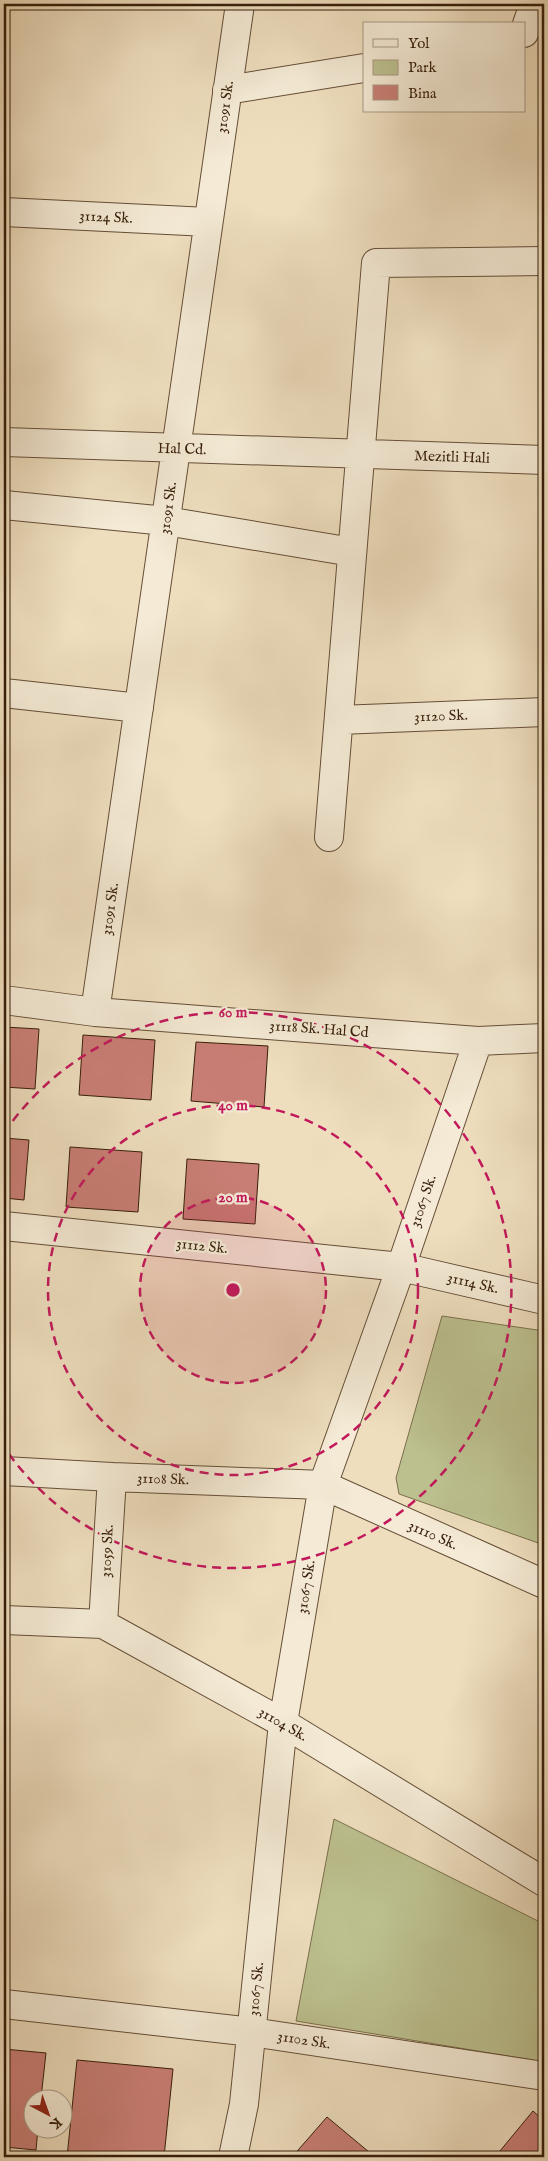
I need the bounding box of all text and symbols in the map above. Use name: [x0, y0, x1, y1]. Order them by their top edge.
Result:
legend: [363, 22, 526, 112]
text: Yol: [408, 34, 430, 53]
text: Park: [408, 58, 438, 77]
street label: 31091 Sk.: [212, 79, 238, 135]
text: Bina: [408, 84, 437, 103]
street label: 31124 Sk.: [79, 206, 133, 228]
street label: Hal Cd.: [157, 439, 207, 459]
street label: Mezitli Hali: [414, 446, 490, 468]
street label: 31091 Sk.: [155, 480, 181, 536]
street label: 31120 Sk.: [414, 706, 468, 726]
street label: 31091 Sk.: [97, 881, 123, 937]
text: 60 m: [219, 1003, 248, 1022]
street label: 31118 Sk. Hal Cd: [269, 1016, 370, 1042]
text: 40 m: [218, 1096, 248, 1115]
street label: 31067 Sk.: [405, 1172, 441, 1230]
text: 20 m: [218, 1188, 248, 1207]
street label: 31112 Sk.: [175, 1234, 229, 1258]
street label: 31114 Sk.: [445, 1268, 501, 1298]
centre of rings: [224, 1281, 242, 1299]
street label: 31108 Sk.: [136, 1469, 190, 1489]
street label: 31110 Sk.: [405, 1516, 461, 1554]
street label: 31059 Sk.: [96, 1524, 118, 1578]
street label: 31067 Sk.: [292, 1559, 320, 1615]
street label: 31104 Sk.: [255, 1702, 311, 1746]
street label: 31067 Sk.: [244, 1961, 268, 2017]
street label: 31102 Sk.: [276, 2026, 332, 2054]
north arrow: [22, 2088, 72, 2138]
text: K: [45, 2113, 66, 2134]

